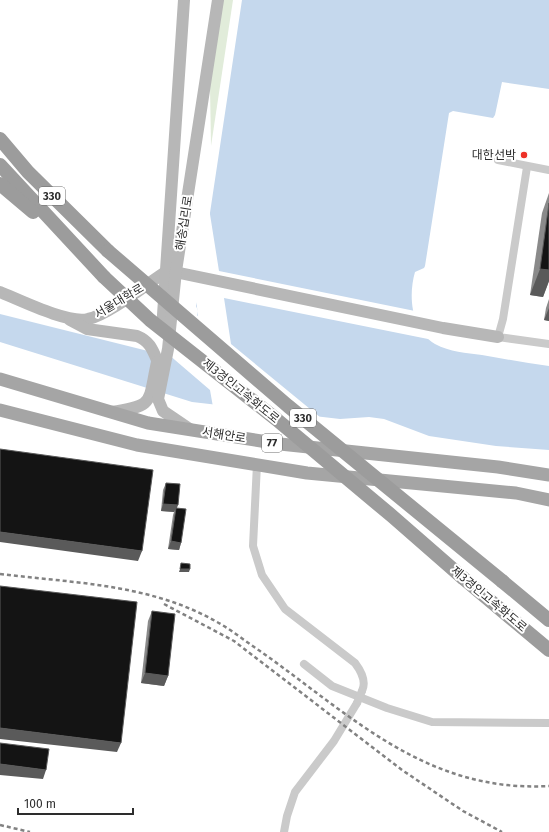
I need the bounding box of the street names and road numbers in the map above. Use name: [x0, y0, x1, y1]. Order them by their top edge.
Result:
road number: 330: [39, 187, 65, 205]
street label: 해송십리로: [173, 195, 195, 251]
street label: 서울대학로: [92, 281, 146, 321]
street label: 제3경인고속화도로: [200, 356, 282, 426]
road number: 330: [290, 409, 316, 427]
street label: 서해안로: [201, 425, 247, 445]
road number: 77: [262, 434, 282, 452]
street label: 제3경인고속화도로: [448, 563, 530, 635]

